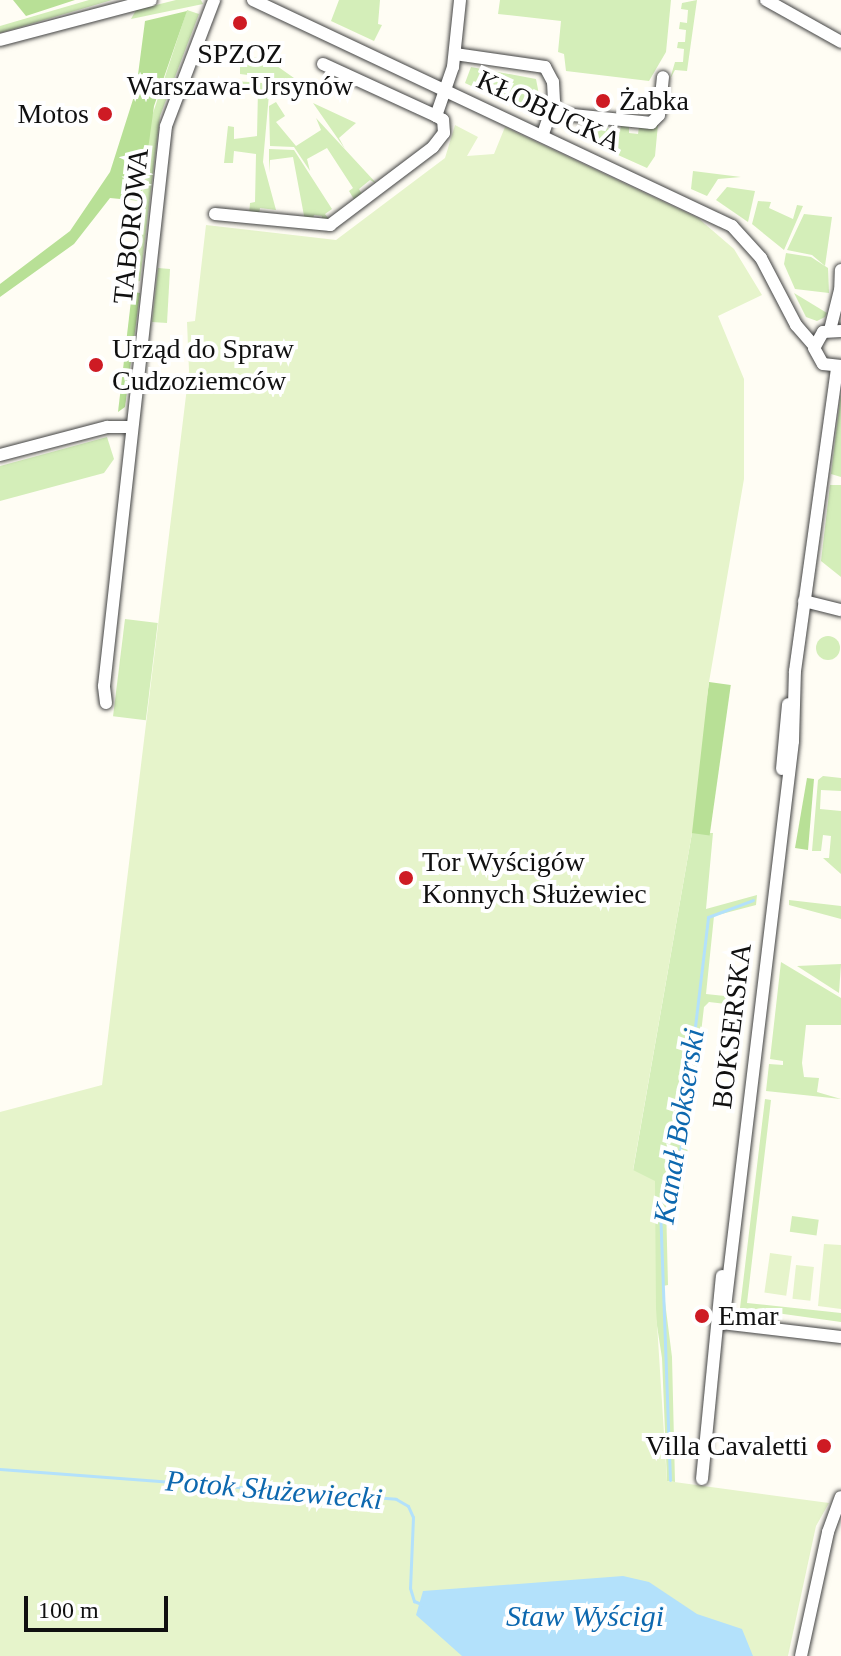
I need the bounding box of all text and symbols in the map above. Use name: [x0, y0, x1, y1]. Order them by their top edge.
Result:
marker: SPZOZ Warszawa-Ursynów: [229, 12, 251, 34]
place label: SPZOZ Warszawa-Ursynów: [127, 37, 353, 103]
street label: KŁOBUCKA: [471, 63, 627, 159]
place label: Żabka: [619, 84, 689, 118]
marker: Żabka: [594, 92, 612, 110]
place label: Motos: [17, 97, 89, 131]
marker: Motos: [96, 105, 114, 123]
street label: TABOROWA: [106, 146, 156, 306]
place label: Urząd do Spraw Cudzoziemców: [112, 332, 294, 398]
marker: Urząd do Spraw Cudzoziemców: [87, 356, 105, 374]
place label: Tor Wyścigów Konnych Służewiec: [422, 845, 647, 911]
marker: Tor Wyścigów Konnych Służewiec: [397, 869, 415, 887]
street label: BOKSERSKA: [705, 941, 759, 1111]
water label: Kanał Bokserski: [646, 1026, 712, 1226]
place label: Emar: [718, 1299, 779, 1333]
marker: Emar: [693, 1307, 711, 1325]
place label: Villa Cavaletti: [646, 1429, 808, 1463]
marker: Villa Cavaletti: [815, 1437, 833, 1455]
water label: Potok Służewiecki: [164, 1463, 384, 1517]
scale bar: [28, 1580, 172, 1630]
text: 100 m: [38, 1597, 99, 1623]
water label: Staw Wyścigi: [506, 1598, 664, 1634]

